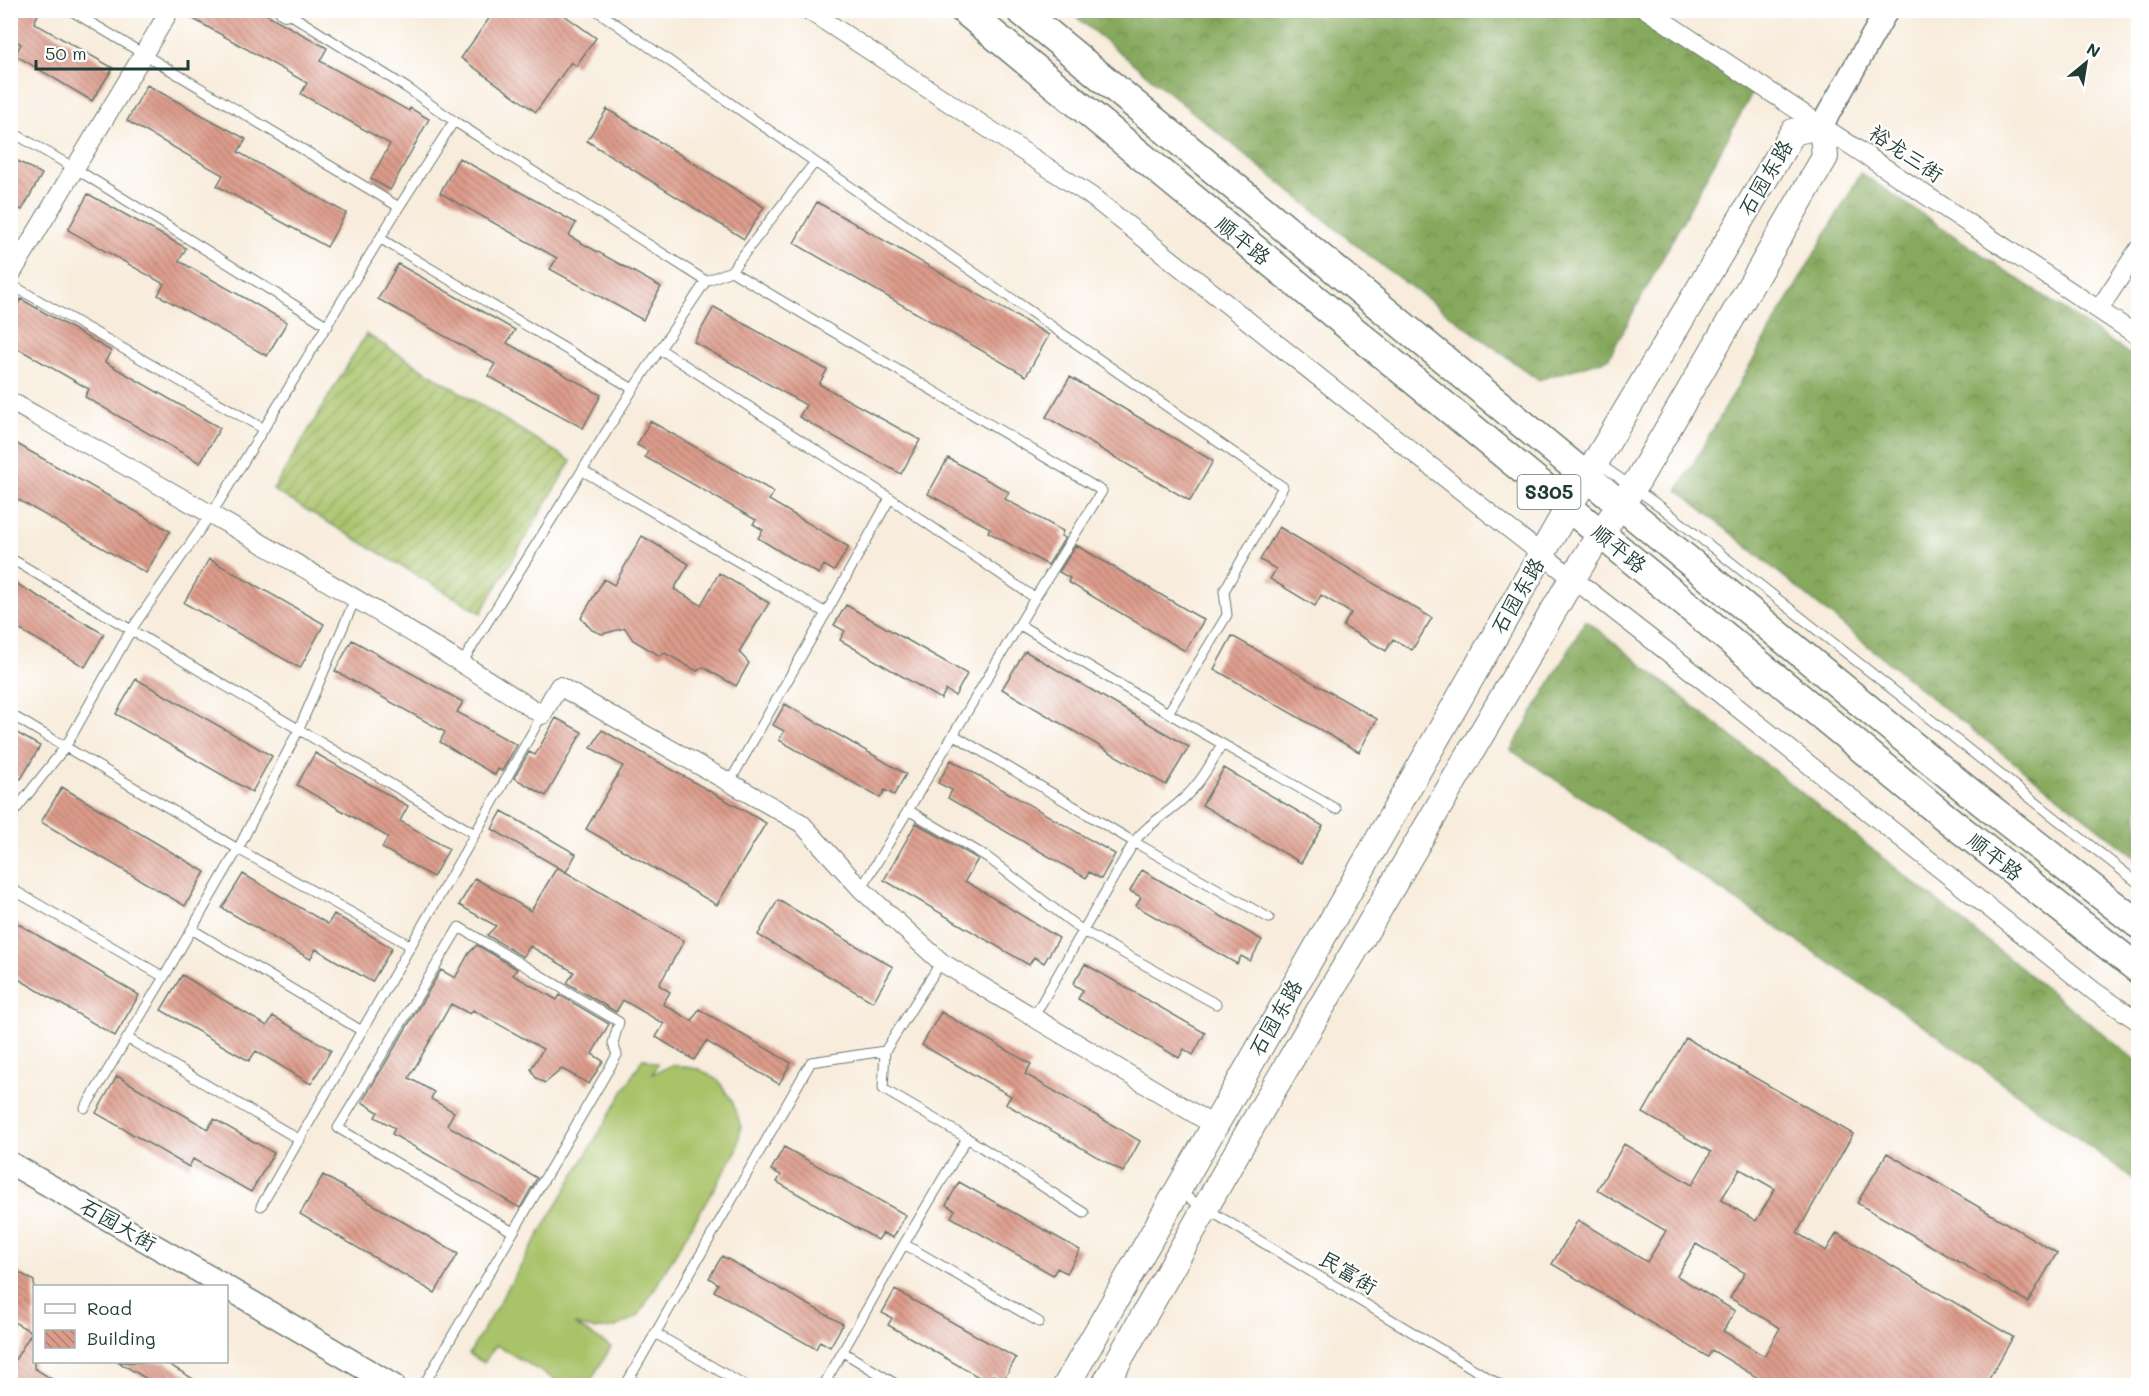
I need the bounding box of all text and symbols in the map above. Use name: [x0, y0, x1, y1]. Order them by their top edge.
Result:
scale bar: [36, 33, 188, 71]
north arrow: [2056, 33, 2116, 93]
text: N: [2083, 37, 2104, 62]
text: 50 m: [45, 41, 87, 65]
street label: 裕龙三街: [1864, 118, 1949, 187]
street label: 石园东路: [1732, 134, 1798, 220]
street label: 顺平路: [1211, 210, 1277, 270]
road number: S305: [1518, 475, 1580, 509]
street label: 顺平路: [1587, 518, 1653, 578]
street label: 石园东路: [1484, 552, 1549, 638]
street label: 顺平路: [1963, 826, 2029, 886]
street label: 石园东路: [1242, 974, 1307, 1060]
street label: 石园大街: [76, 1191, 162, 1256]
street label: 民富街: [1315, 1244, 1383, 1300]
legend: [33, 1285, 228, 1363]
text: Road: [87, 1296, 132, 1320]
text: Building: [87, 1326, 155, 1350]

